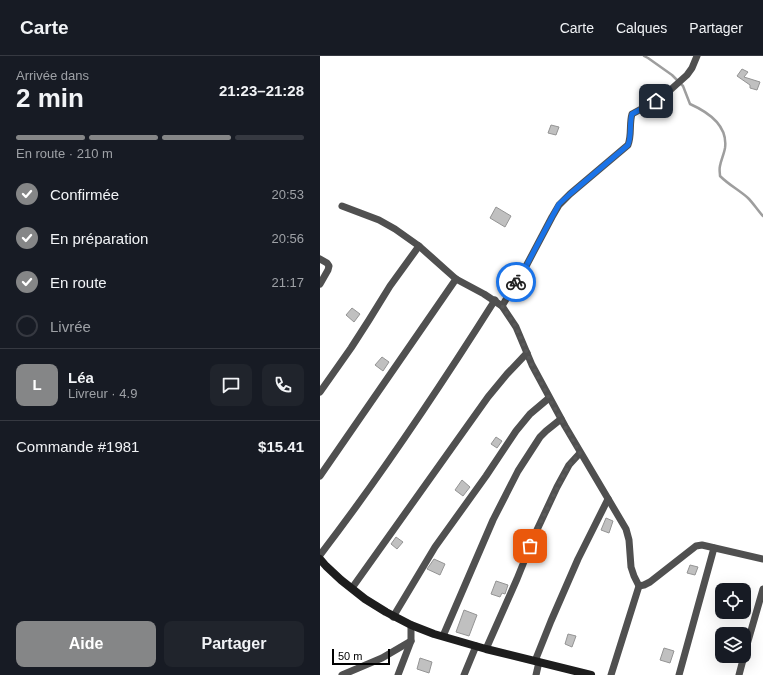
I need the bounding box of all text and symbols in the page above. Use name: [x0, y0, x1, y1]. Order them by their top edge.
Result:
text: Carte: [20, 17, 69, 38]
text: Carte: [560, 20, 594, 36]
text: Calques: [616, 20, 667, 36]
text: Partager: [689, 20, 743, 36]
text: Arrivée dans: [16, 68, 89, 83]
text: 21:23–21:28: [219, 82, 304, 99]
text: 2 min: [16, 83, 84, 113]
pin: [639, 84, 673, 118]
icon: home: [645, 90, 667, 112]
text: En route · 210 m: [16, 146, 113, 161]
icon: check: [16, 183, 38, 205]
text: Confirmée: [50, 186, 119, 203]
text: 20:53: [271, 187, 304, 202]
icon: check: [16, 227, 38, 249]
text: En préparation: [50, 230, 148, 247]
text: 20:56: [271, 231, 304, 246]
courier: [496, 262, 536, 302]
icon: check: [16, 271, 38, 293]
icon: bike: [505, 271, 527, 293]
text: En route: [50, 274, 107, 291]
text: 21:17: [271, 275, 304, 290]
text: Livrée: [50, 318, 91, 335]
button: chat: [210, 364, 252, 406]
button: phone: [262, 364, 304, 406]
text: Léa: [68, 369, 94, 386]
text: L: [32, 376, 42, 393]
text: Livreur · 4.9: [68, 386, 137, 401]
text: Commande #1981: [16, 438, 139, 455]
text: $15.41: [258, 438, 304, 455]
pin: [513, 529, 547, 563]
icon: bag: [519, 535, 541, 557]
map controls: [715, 583, 751, 663]
button: locate: [715, 583, 751, 619]
button: Aide: [16, 621, 156, 667]
button: Partager: [164, 621, 304, 667]
button: layers: [715, 627, 751, 663]
scale bar: [332, 647, 390, 666]
text: 50 m: [338, 650, 362, 662]

